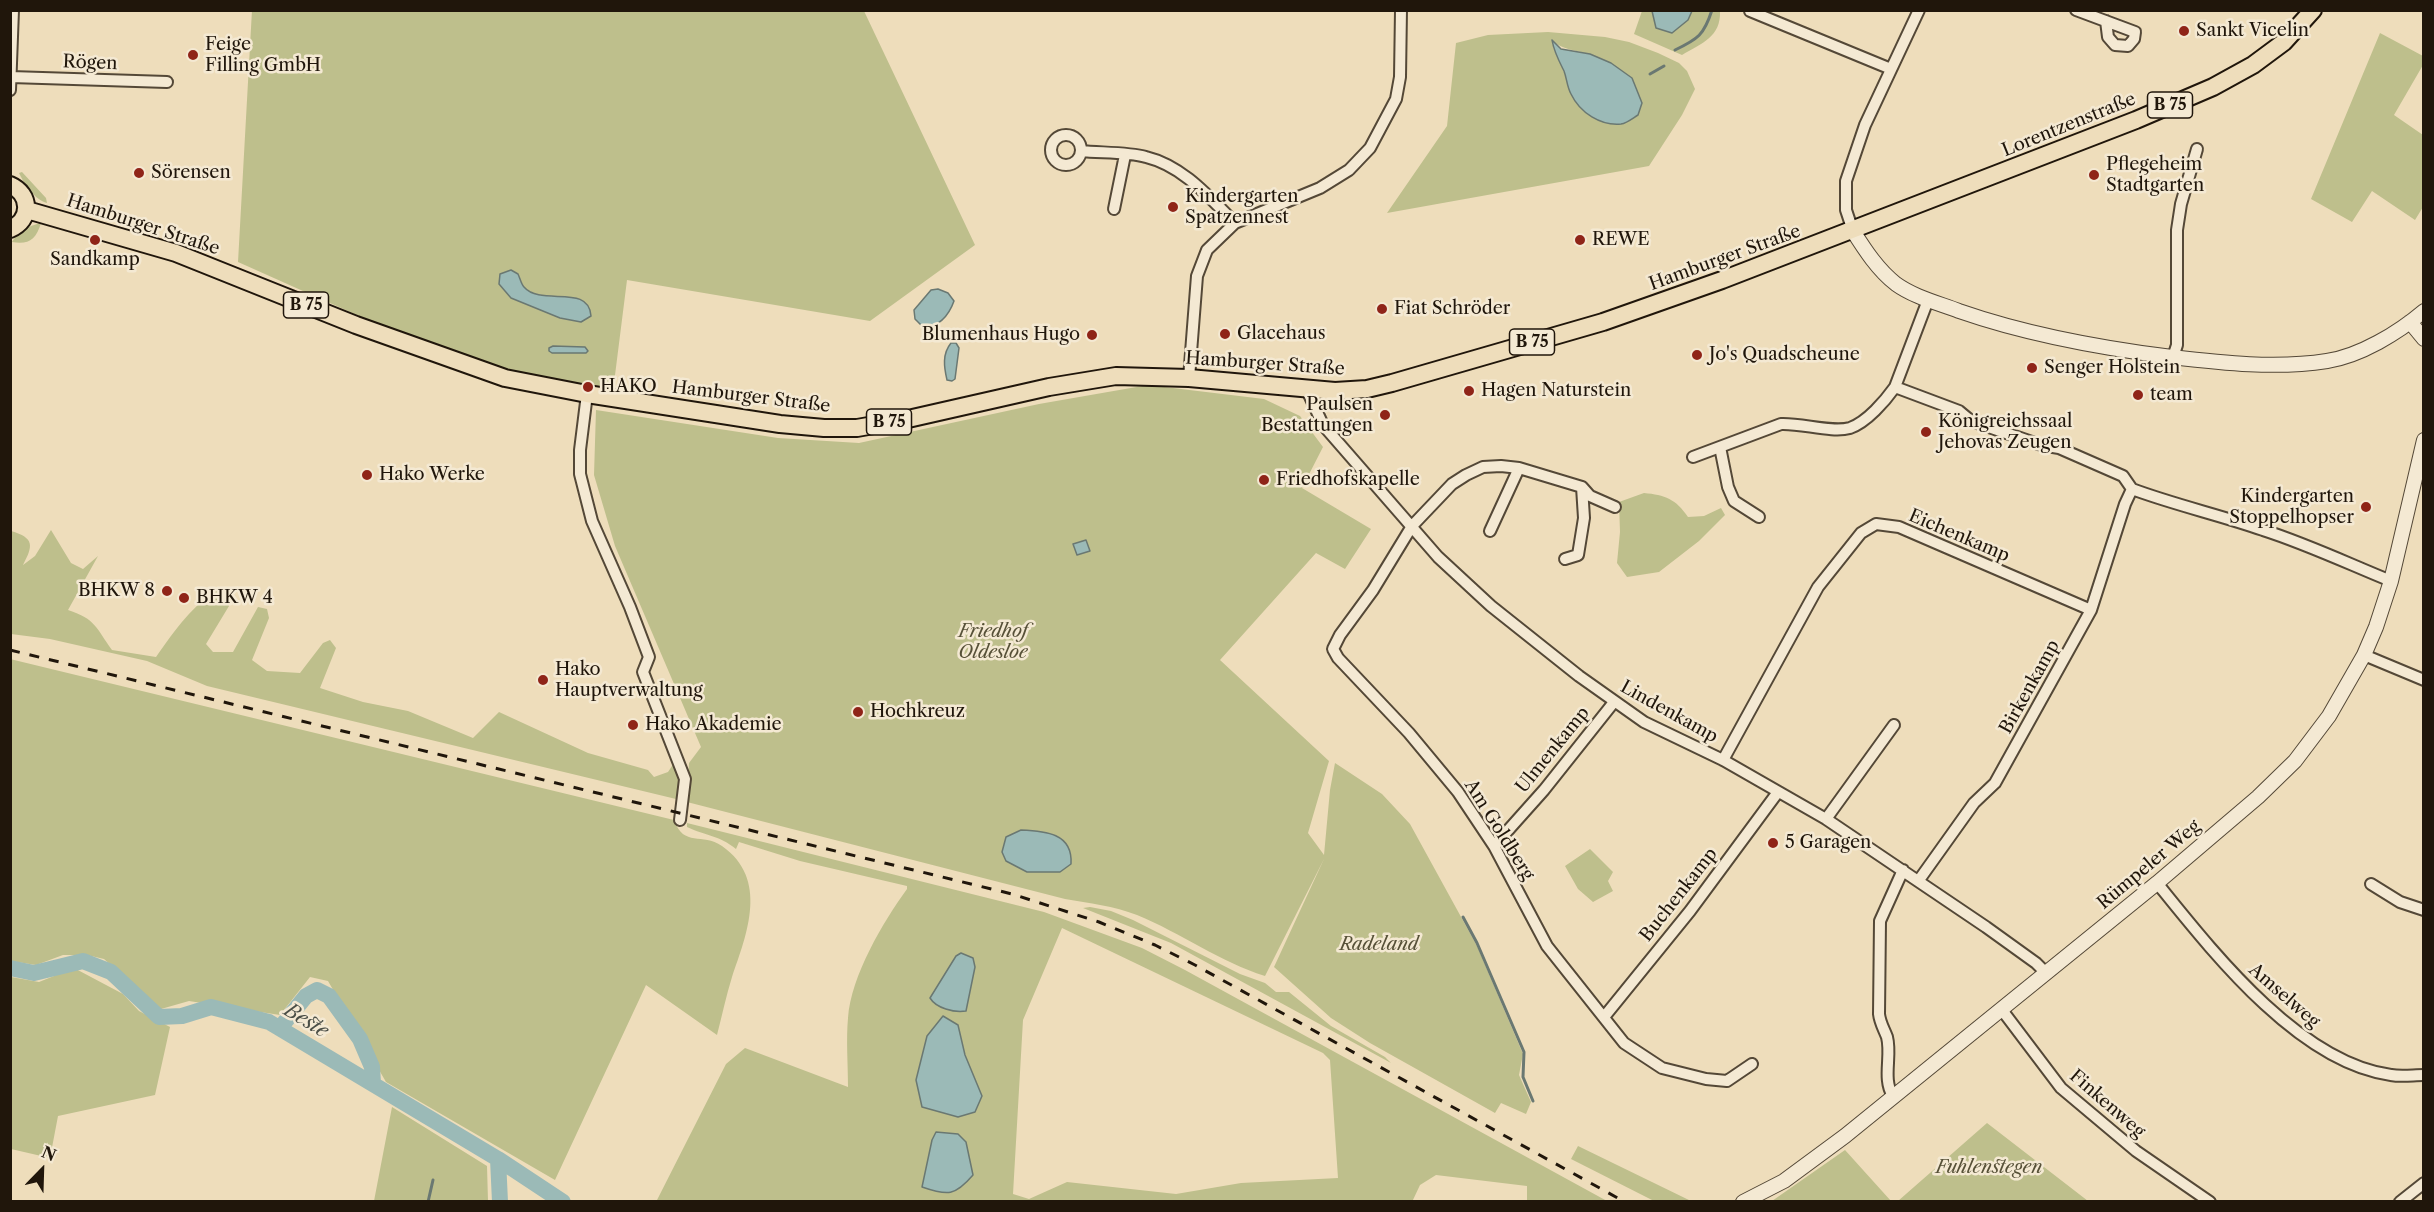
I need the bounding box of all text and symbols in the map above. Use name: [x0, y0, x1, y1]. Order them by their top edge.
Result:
place label: Sankt Vicelin: [2196, 20, 2309, 42]
marker: Sankt Vicelin: [2177, 24, 2191, 38]
place label: Feige Filling GmbH: [205, 34, 321, 76]
marker: Feige Filling GmbH: [186, 48, 200, 62]
street label: Rögen: [62, 51, 118, 75]
street label: Lorentzenstraße: [1999, 88, 2139, 162]
road number: B 75: [2148, 92, 2192, 118]
place label: Pflegeheim Stadtgarten: [2106, 154, 2204, 196]
place label: Sörensen: [151, 162, 231, 184]
marker: Sörensen: [132, 166, 146, 180]
marker: Pflegeheim Stadtgarten: [2087, 168, 2101, 182]
place label: Kindergarten Spatzennest: [1185, 186, 1299, 228]
street label: Hamburger Straße: [64, 190, 222, 260]
marker: Kindergarten Spatzennest: [1166, 200, 1180, 214]
street label: Hamburger Straße: [1646, 221, 1804, 295]
place label: REWE: [1592, 229, 1650, 251]
marker: Sandkamp: [88, 233, 102, 247]
marker: REWE: [1573, 233, 1587, 247]
place label: Sandkamp: [50, 249, 140, 271]
road number: B 75: [284, 292, 328, 318]
place label: Fiat Schröder: [1394, 298, 1510, 320]
marker: Fiat Schröder: [1375, 302, 1389, 316]
place label: Glacehaus: [1237, 323, 1326, 345]
place label: Blumenhaus Hugo: [922, 324, 1080, 346]
marker: Glacehaus: [1218, 327, 1232, 341]
marker: Blumenhaus Hugo: [1085, 328, 1099, 342]
road number: B 75: [1510, 329, 1555, 355]
place label: Jo's Quadscheune: [1709, 344, 1860, 366]
street label: Hamburger Straße: [1185, 348, 1345, 380]
marker: Jo's Quadscheune: [1690, 348, 1704, 362]
place label: Senger Holstein: [2044, 357, 2180, 379]
marker: Senger Holstein: [2025, 361, 2039, 375]
place label: HAKO: [600, 376, 657, 398]
street label: Hamburger Straße: [670, 377, 832, 417]
marker: HAKO: [581, 380, 595, 394]
place label: Hagen Naturstein: [1481, 380, 1631, 402]
marker: Hagen Naturstein: [1462, 384, 1476, 398]
place label: team: [2150, 384, 2193, 406]
marker: team: [2131, 388, 2145, 402]
place label: Paulsen Bestattungen: [1261, 394, 1373, 436]
marker: Paulsen Bestattungen: [1378, 408, 1392, 422]
road number: B 75: [866, 409, 912, 435]
place label: Königreichssaal Jehovas Zeugen: [1938, 411, 2072, 454]
marker: Königreichssaal Jehovas Zeugen: [1919, 425, 1933, 439]
place label: Hako Werke: [379, 464, 485, 486]
marker: Hako Werke: [360, 468, 374, 482]
place label: Friedhofskapelle: [1276, 469, 1420, 491]
marker: Friedhofskapelle: [1257, 473, 1271, 487]
place label: Kindergarten Stoppelhopser: [2229, 486, 2354, 528]
marker: Kindergarten Stoppelhopser: [2359, 500, 2373, 514]
street label: Eichenkamp: [1905, 505, 2013, 567]
place label: BHKW 8: [78, 580, 155, 602]
marker: BHKW 8: [160, 584, 174, 598]
place label: BHKW 4: [196, 587, 273, 609]
marker: BHKW 4: [177, 591, 191, 605]
park label: Friedhof Oldesloe: [958, 621, 1028, 664]
street label: Birkenkamp: [1995, 636, 2065, 738]
place label: Hako Hauptverwaltung: [555, 659, 703, 702]
marker: Hako Hauptverwaltung: [536, 673, 550, 687]
street label: Lindenkamp: [1616, 676, 1722, 748]
place label: Hochkreuz: [870, 701, 965, 723]
street label: Ulmenkamp: [1512, 703, 1594, 797]
marker: Hochkreuz: [851, 705, 865, 719]
place label: Hako Akademie: [645, 714, 782, 736]
marker: Hako Akademie: [626, 718, 640, 732]
street label: Am Goldberg: [1459, 776, 1539, 884]
street label: Rümpeler Weg: [2093, 816, 2205, 914]
place label: 5 Garagen: [1785, 832, 1871, 854]
marker: 5 Garagen: [1766, 836, 1780, 850]
street label: Buchenkamp: [1636, 844, 1722, 946]
park label: Radeland: [1340, 934, 1418, 956]
street label: Amselweg: [2244, 959, 2324, 1033]
water label: Beste: [280, 999, 332, 1043]
street label: Finkenweg: [2065, 1065, 2149, 1143]
north arrow: [12, 1140, 72, 1200]
text: N: [39, 1142, 59, 1165]
park label: Fuhlenstegen: [1936, 1157, 2042, 1179]

